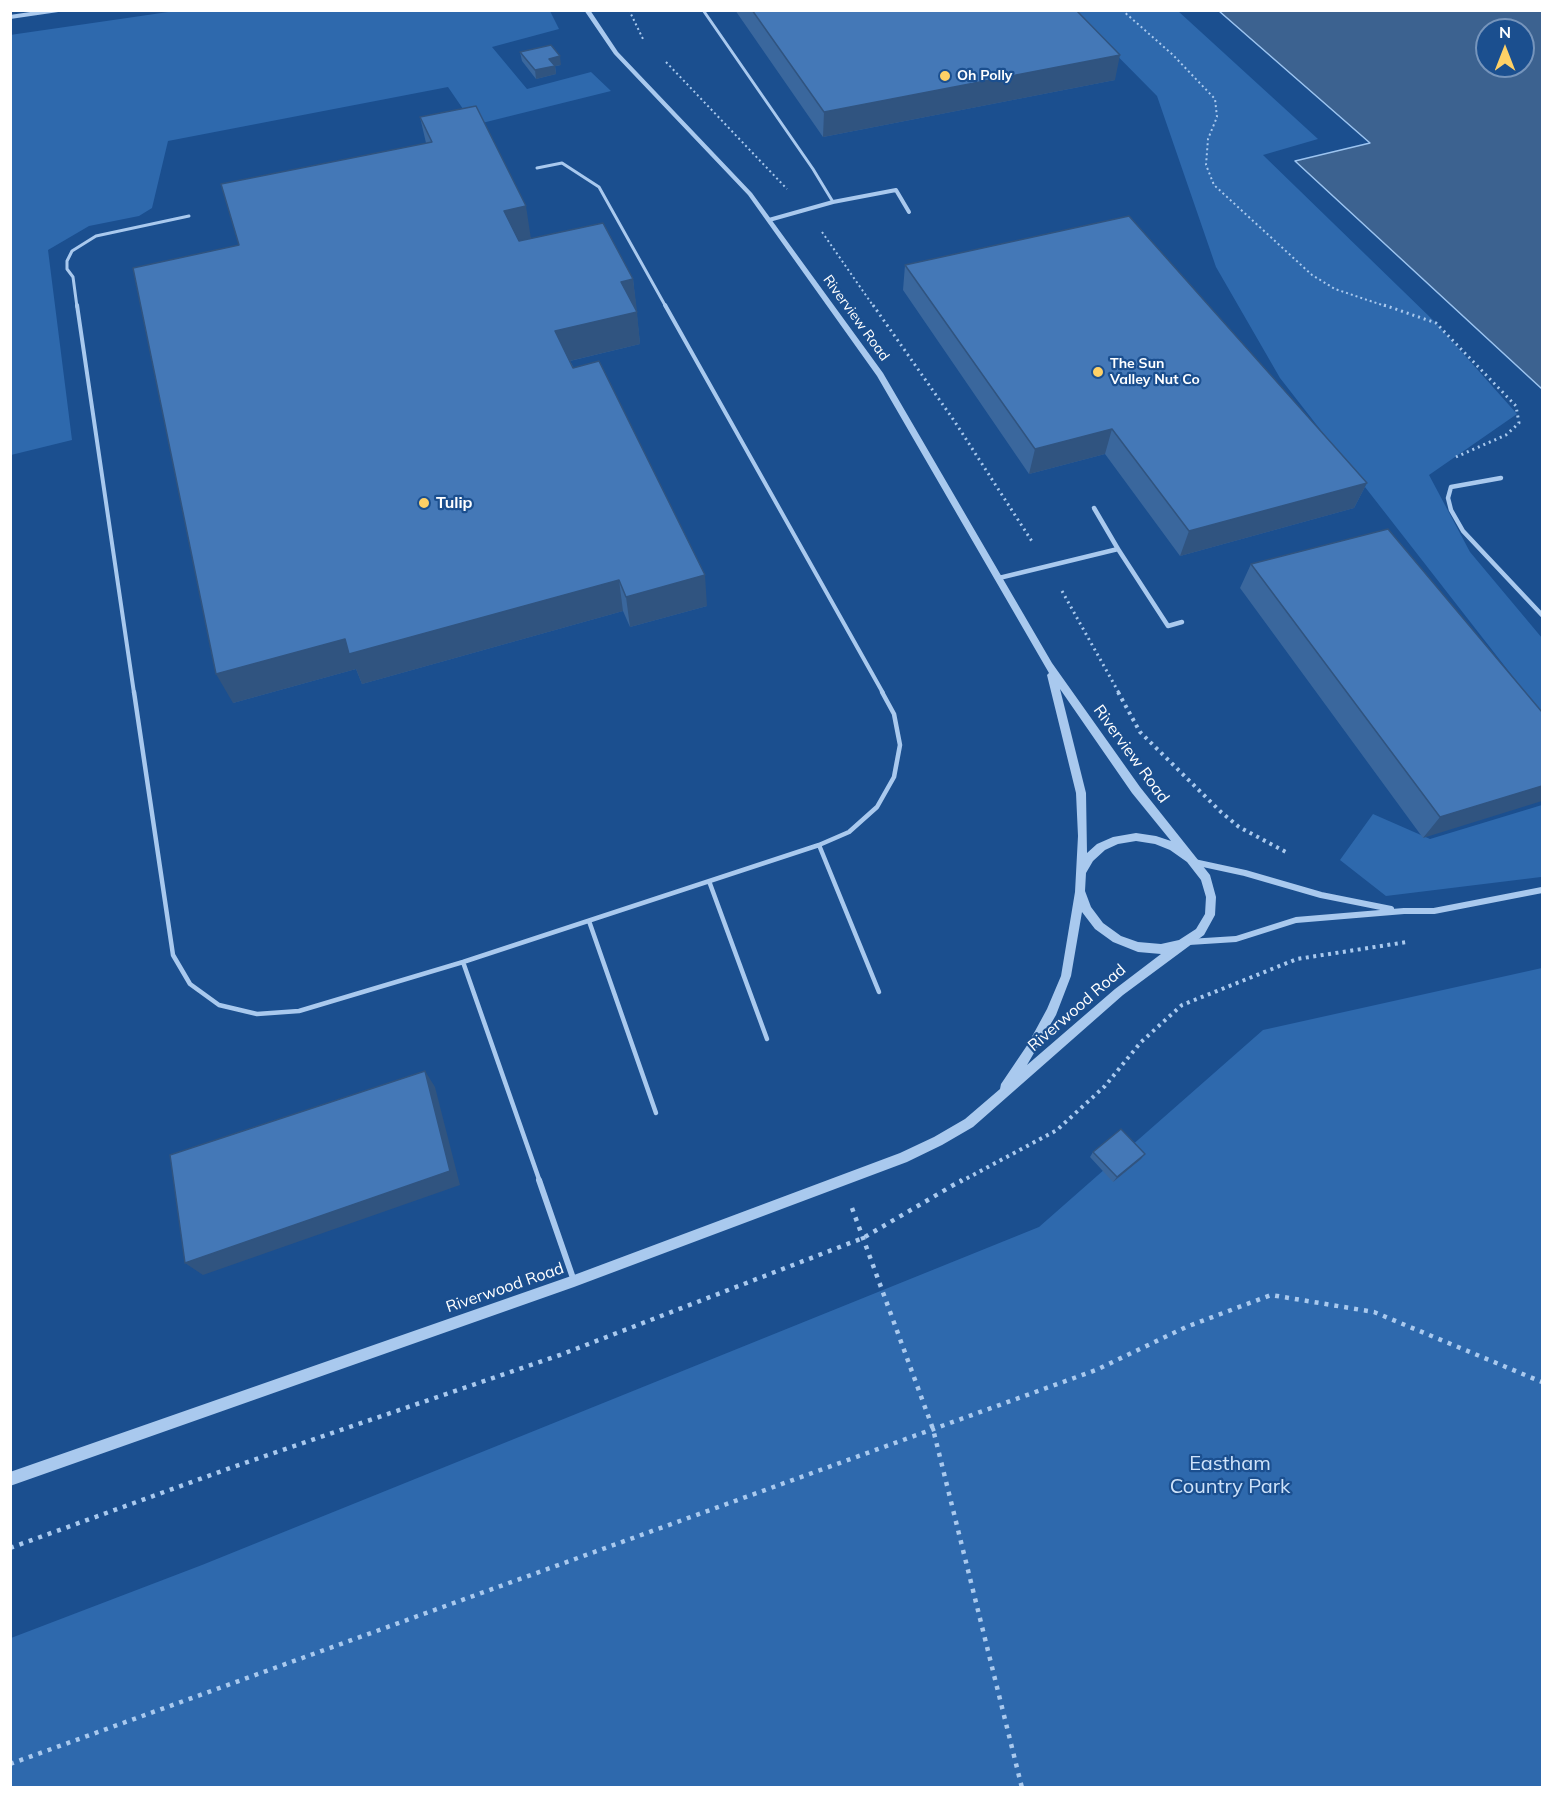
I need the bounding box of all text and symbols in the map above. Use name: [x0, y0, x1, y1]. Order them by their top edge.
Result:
north arrow: [1475, 18, 1535, 78]
text: N: [1499, 22, 1511, 42]
place label: Oh Polly: [957, 68, 1012, 84]
marker: Oh Polly: [938, 69, 952, 83]
street label: Riverview Road: [819, 272, 893, 364]
place label: The Sun Valley Nut Co: [1110, 356, 1200, 388]
marker: The Sun Valley Nut Co: [1091, 365, 1105, 379]
place label: Tulip: [436, 493, 473, 513]
marker: Tulip: [417, 496, 431, 510]
street label: Riverview Road: [1089, 701, 1173, 807]
street label: Riverwood Road: [1024, 960, 1130, 1056]
street label: Riverwood Road: [444, 1259, 566, 1317]
park label: Eastham Country Park: [1170, 1452, 1290, 1499]

